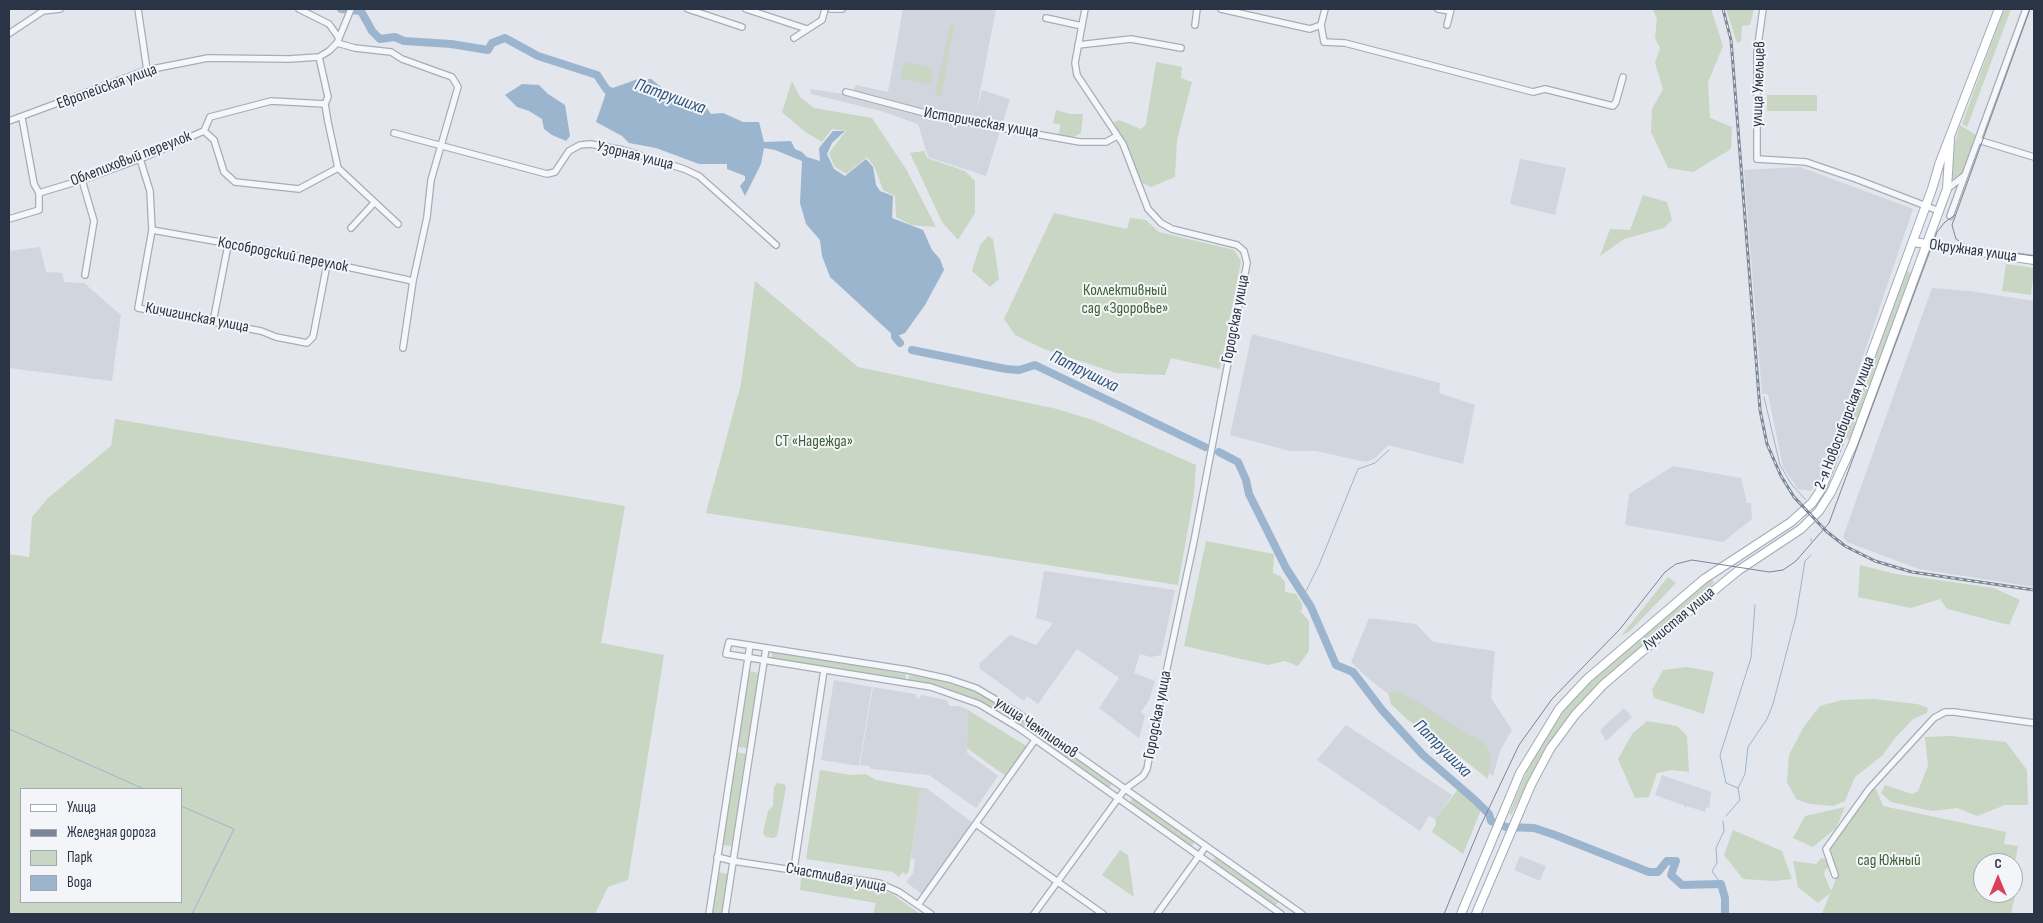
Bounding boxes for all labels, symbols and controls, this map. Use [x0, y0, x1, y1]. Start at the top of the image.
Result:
street label: улица Умельцев [1748, 41, 1770, 127]
street label: Европейская улица [54, 60, 160, 114]
water label: Патрушиха [632, 74, 708, 120]
street label: Историческая улица [922, 103, 1040, 143]
street label: Облепиховый переулок [68, 127, 194, 191]
street label: Узорная улица [595, 137, 675, 175]
street label: Кособродский переулок [216, 233, 350, 277]
street label: Окружная улица [1928, 235, 2018, 267]
street label: Городская улица [1218, 273, 1254, 365]
park label: Коллективный сад «Здоровье» [1082, 281, 1168, 319]
street label: Кичигинская улица [144, 299, 250, 337]
water label: Патрушиха [1046, 346, 1122, 398]
street label: 2-я Новосибирская улица [1811, 354, 1879, 492]
park label: СТ «Надежда» [775, 432, 853, 452]
street label: Лучистая улица [1639, 583, 1719, 655]
street label: Городская улица [1140, 669, 1176, 761]
street label: улица Чемпионов [991, 693, 1081, 763]
water label: Патрушиха [1408, 715, 1476, 783]
legend [20, 788, 182, 903]
text: Улица [67, 798, 96, 817]
text: Железная дорога [67, 823, 156, 842]
text: Парк [67, 848, 92, 867]
park label: сад Южный [1857, 851, 1921, 871]
north arrow [1973, 853, 2023, 903]
text: С [1994, 855, 2002, 872]
street label: Счастливая улица [784, 859, 888, 897]
text: Вода [67, 873, 92, 892]

